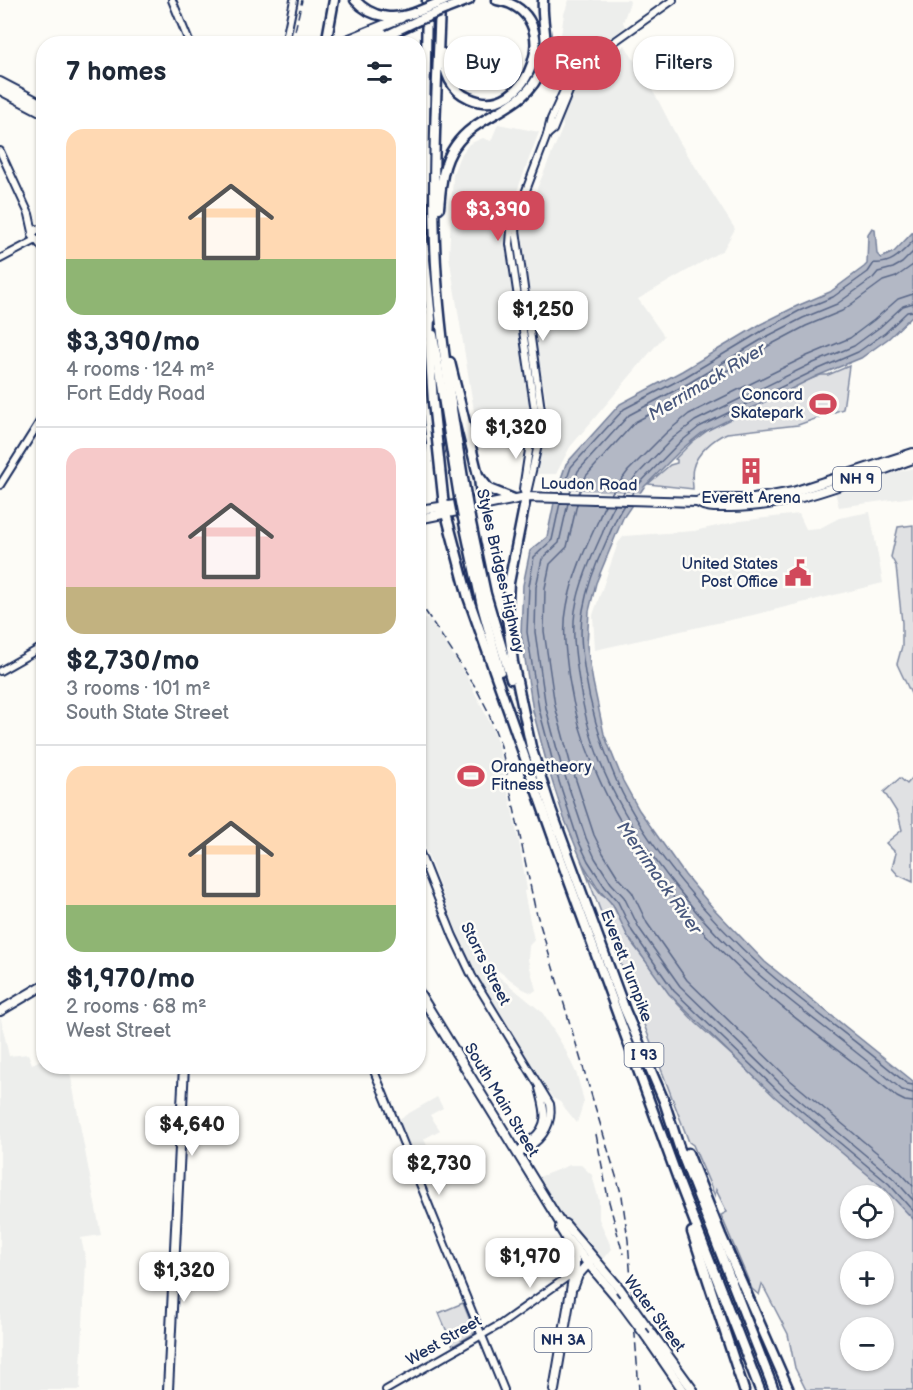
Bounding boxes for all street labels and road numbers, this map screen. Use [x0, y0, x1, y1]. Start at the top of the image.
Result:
road number: NH 9 [833, 467, 881, 491]
street label: Loudon Road [540, 475, 638, 495]
street label: Styles Bridges Highway [472, 487, 528, 656]
street label: Everett Turnpike [596, 907, 656, 1025]
street label: Storrs Street [456, 919, 514, 1009]
street label: South Main Street [460, 1040, 542, 1160]
road number: I 93 [624, 1043, 664, 1067]
street label: Water Street [619, 1272, 689, 1356]
street label: West Street [403, 1312, 485, 1370]
road number: NH 3A [534, 1328, 592, 1352]

